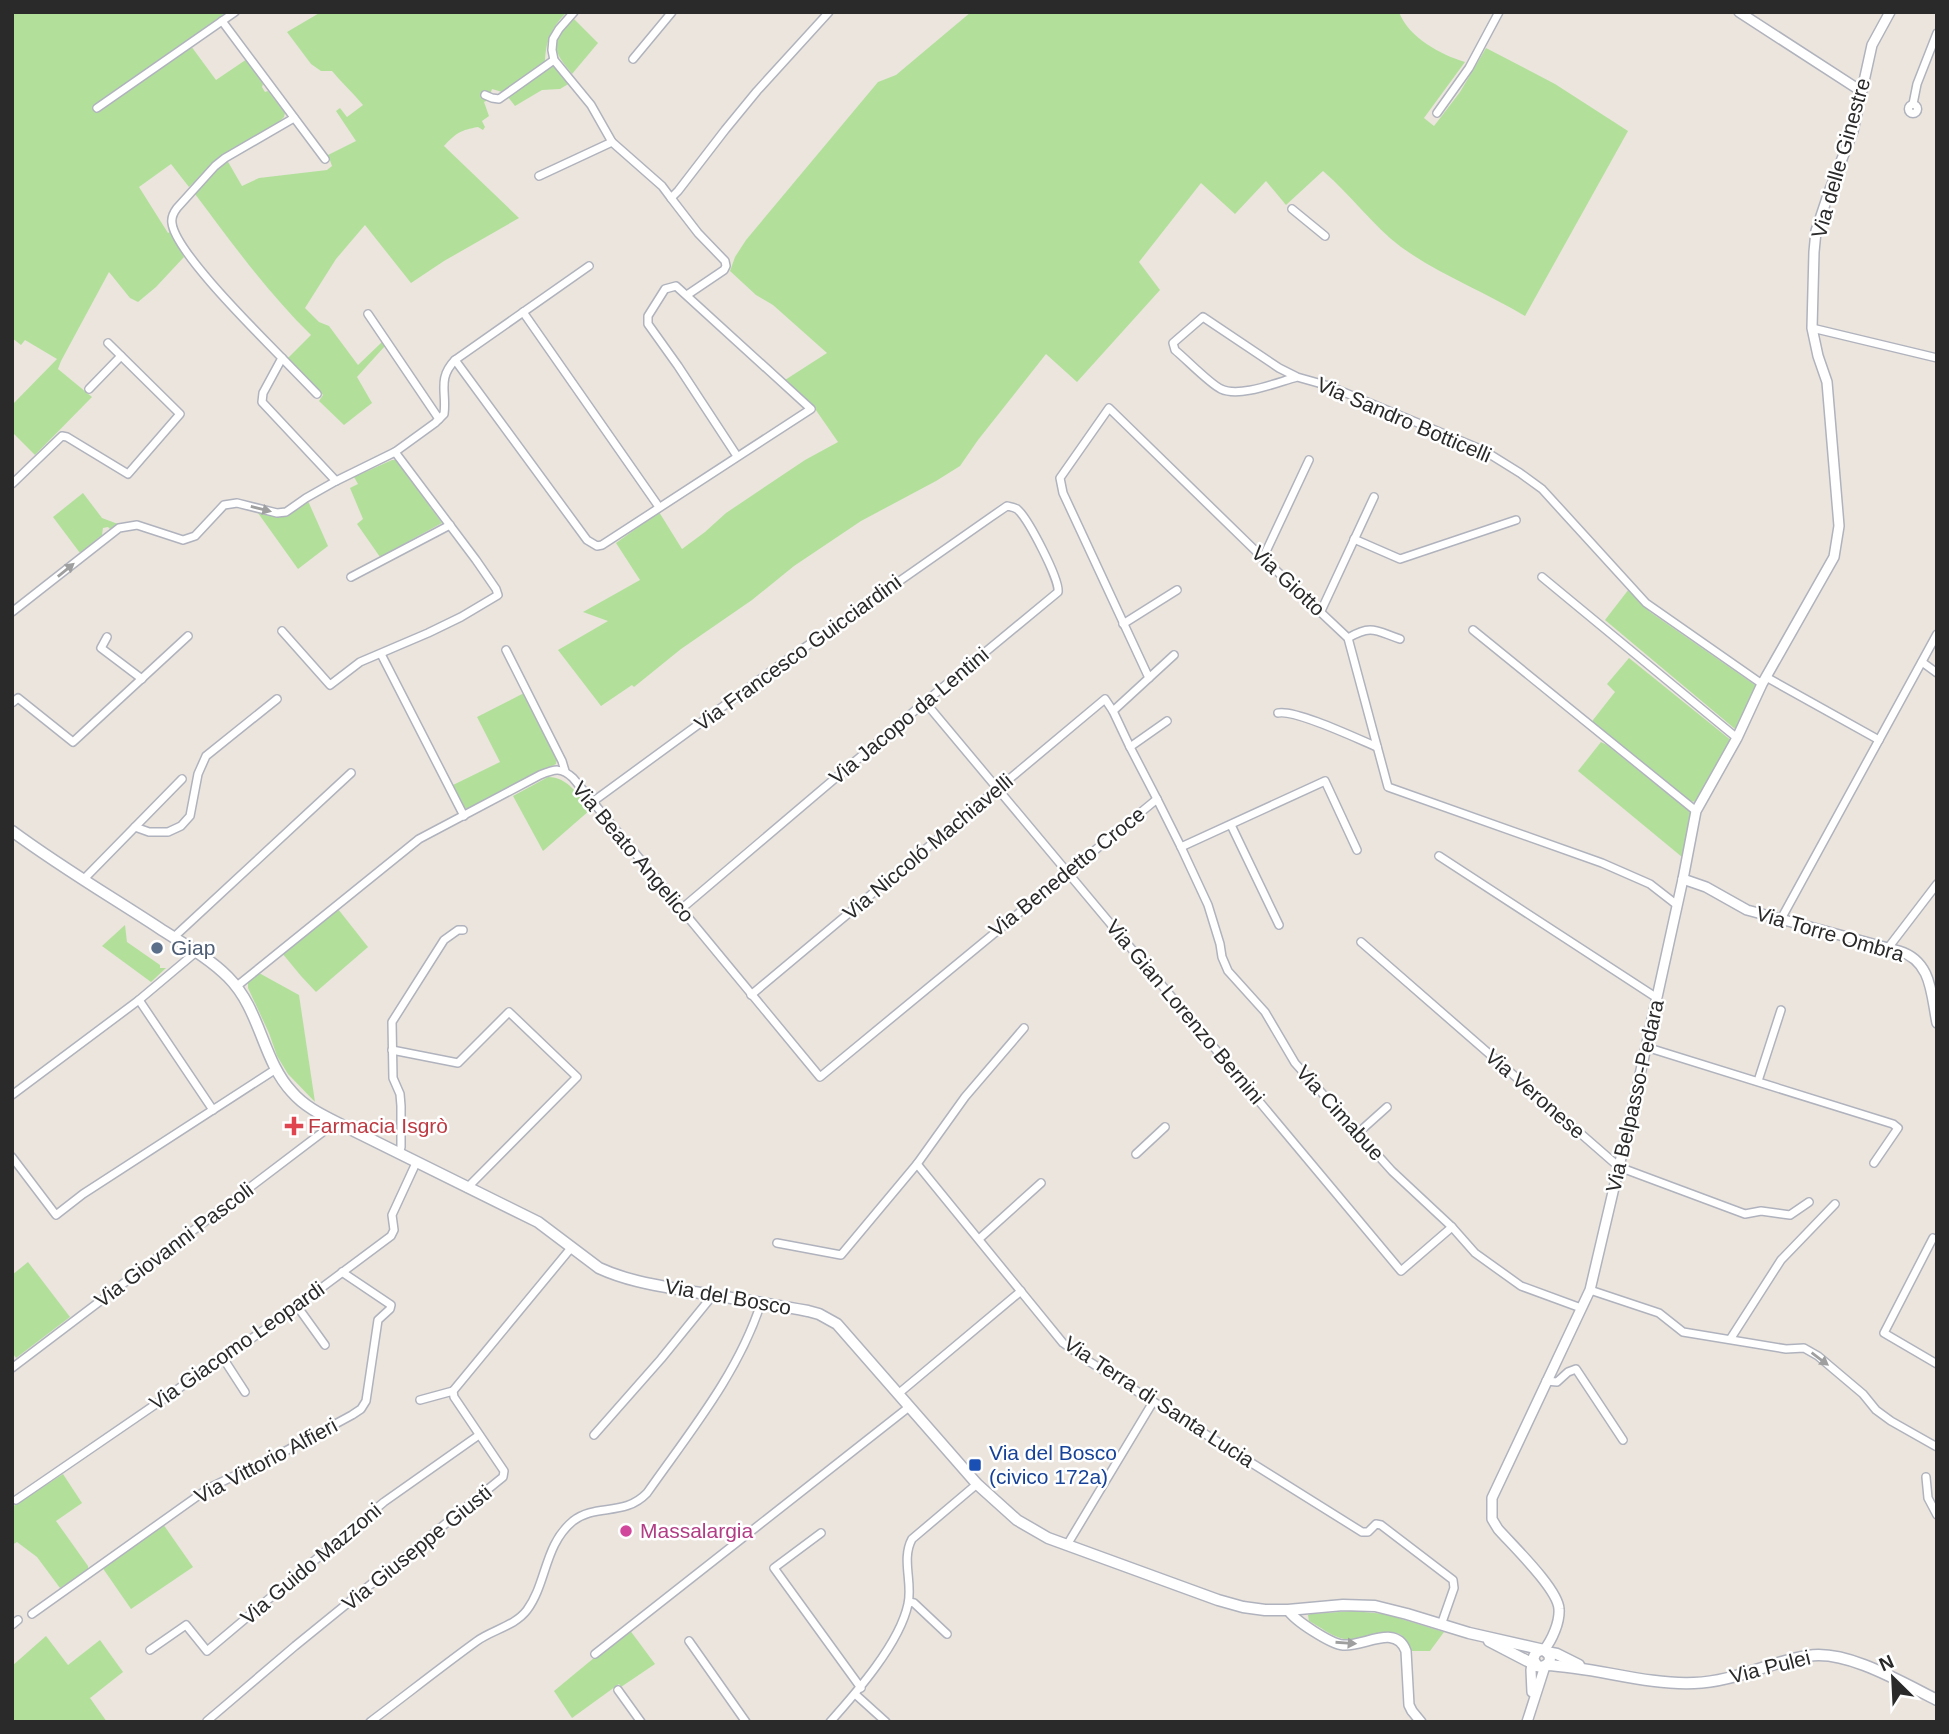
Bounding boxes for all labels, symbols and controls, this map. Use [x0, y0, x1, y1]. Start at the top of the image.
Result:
street label: Via delle Ginestre [1807, 75, 1874, 241]
street label: Via Sandro Botticelli [1313, 372, 1495, 467]
one-way arrow [250, 504, 272, 515]
street label: Via Giotto [1247, 541, 1330, 620]
one-way arrow [56, 562, 74, 577]
street label: Via Francesco Guicciardini [690, 570, 905, 735]
street label: Via Jacopo da Lentini [825, 642, 993, 789]
street label: Via Niccoló Machiavelli [838, 769, 1017, 924]
street label: Via Beato Angelico [568, 777, 699, 926]
street label: Via Benedetto Croce [984, 802, 1149, 941]
street label: Via Torre Ombra [1753, 901, 1907, 966]
street label: Via Gian Lorenzo Bernini [1102, 915, 1269, 1108]
place label: Giap [171, 936, 215, 959]
marker: Giap [149, 940, 165, 956]
street label: Via Belpasso-Pedara [1601, 997, 1668, 1194]
street label: Via Veronese [1481, 1044, 1590, 1143]
street label: Via Cimabue [1292, 1060, 1389, 1165]
place label: Farmacia Isgrò [308, 1114, 448, 1137]
marker: Farmacia Isgrò [286, 1118, 302, 1134]
street label: Via Giovanni Pascoli [90, 1178, 257, 1312]
street label: Via del Bosco [663, 1274, 793, 1319]
street label: Via Giacomo Leopardi [145, 1277, 328, 1414]
street label: Via Terra di Santa Lucia [1060, 1331, 1259, 1472]
one-way arrow [1810, 1351, 1828, 1366]
street label: Via Vittorio Alfieri [191, 1413, 341, 1508]
place label: Via del Bosco (civico 172a) [989, 1441, 1117, 1488]
marker: Via del Bosco (civico 172a) [967, 1457, 983, 1473]
street label: Via Giuseppe Giusti [337, 1480, 496, 1615]
street label: Via Guido Mazzoni [236, 1498, 385, 1629]
place label: Massalargia [640, 1519, 754, 1542]
marker: Massalargia [618, 1523, 634, 1539]
one-way arrow [1335, 1637, 1357, 1648]
north arrow [1858, 1643, 1928, 1713]
street label: Via Pulei [1727, 1645, 1813, 1688]
text: N [1876, 1651, 1897, 1675]

